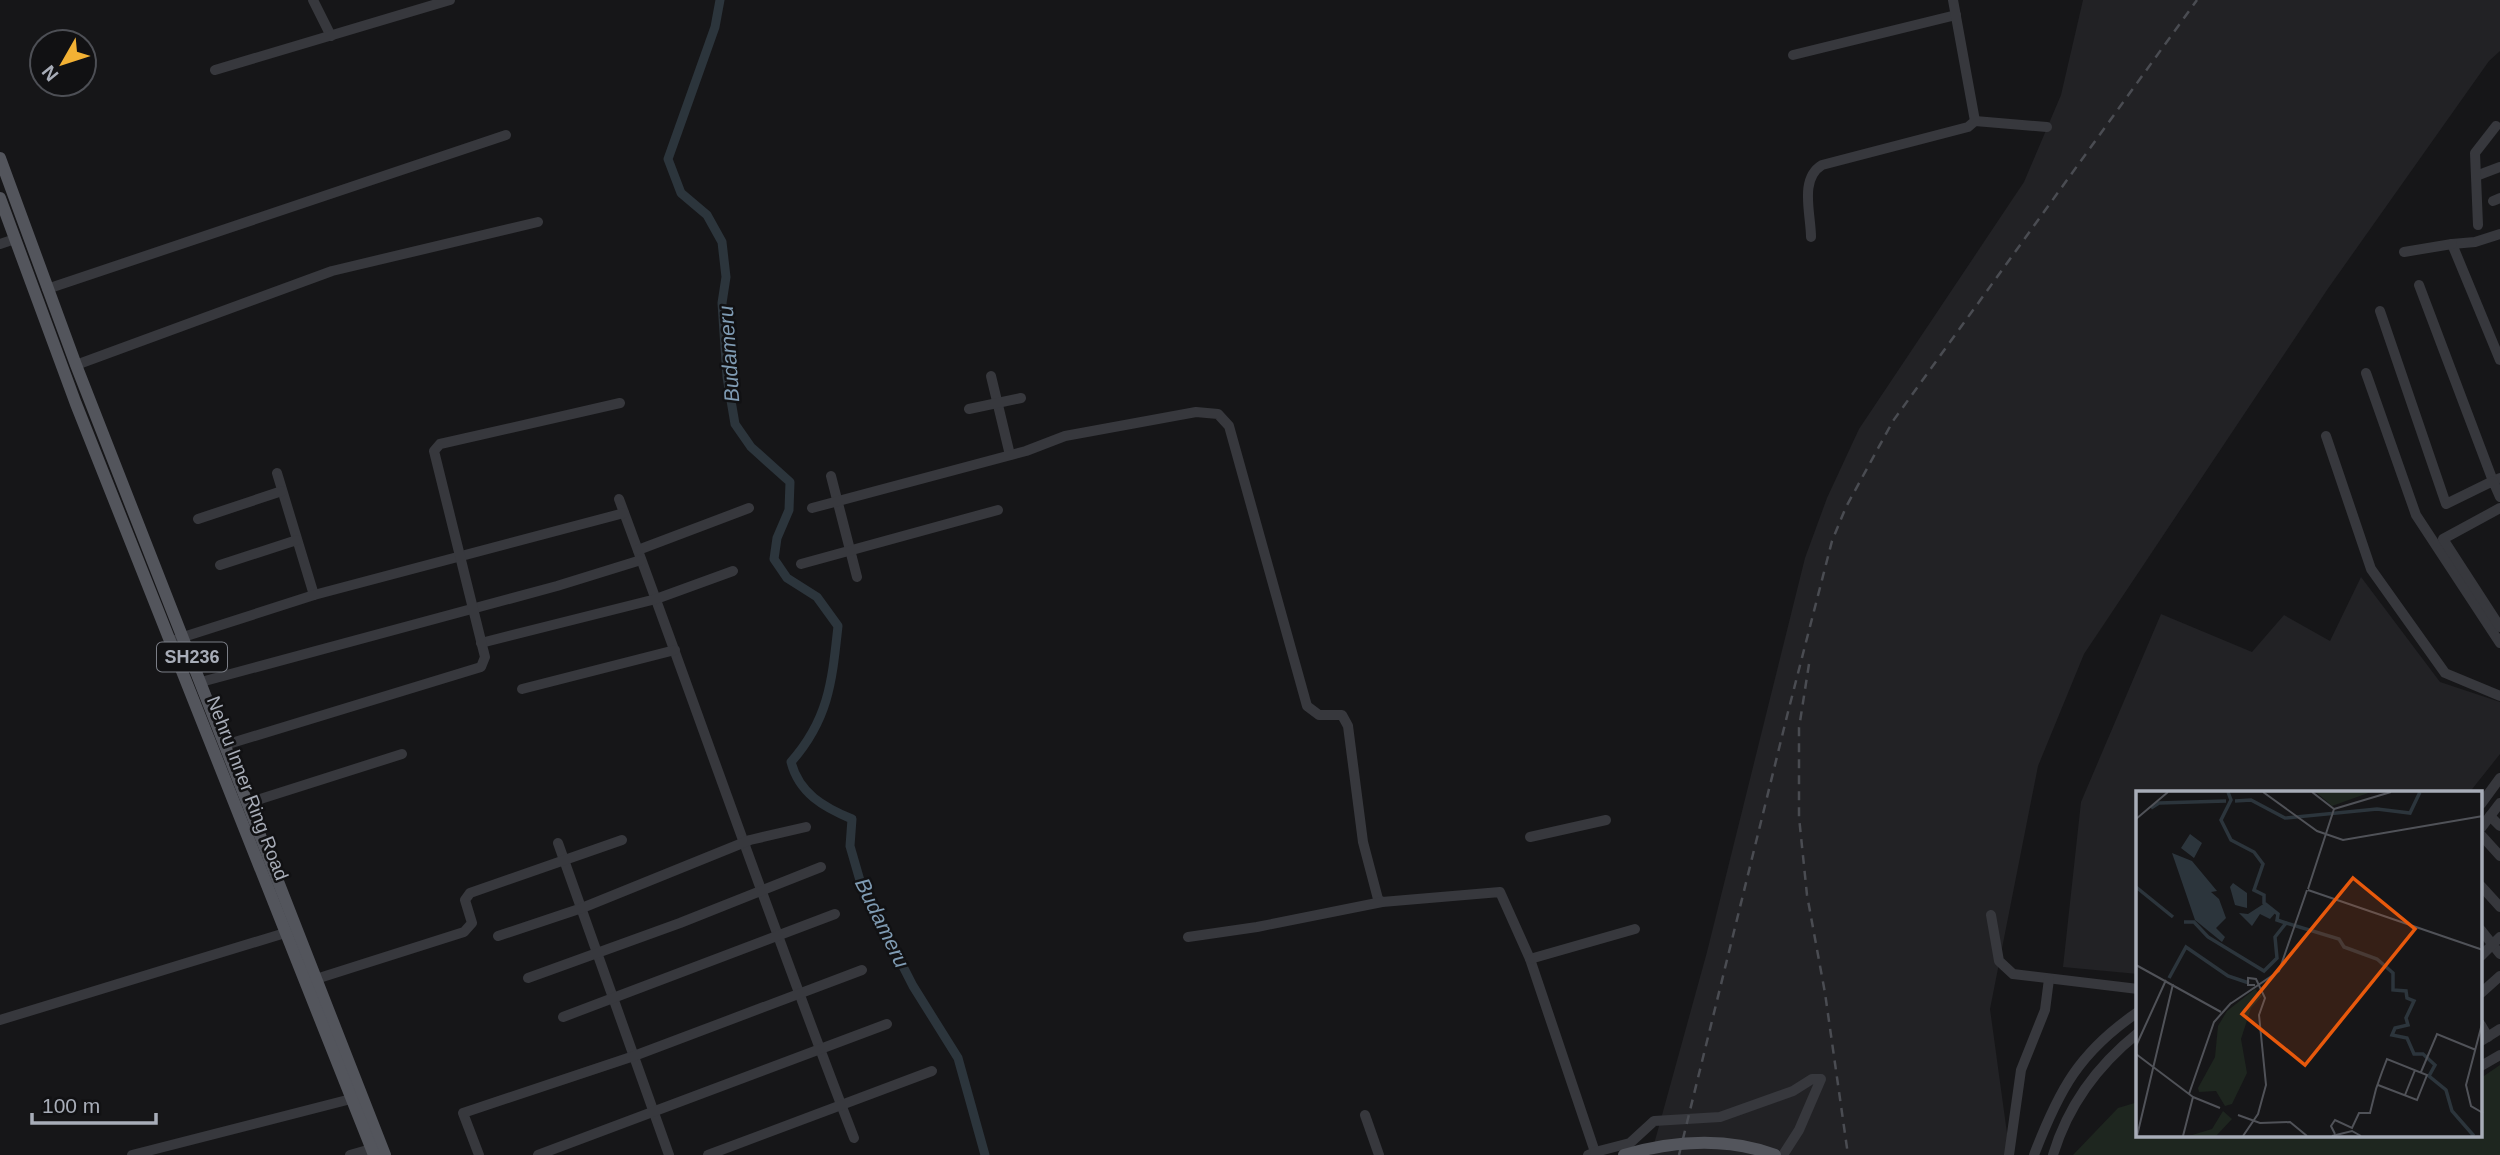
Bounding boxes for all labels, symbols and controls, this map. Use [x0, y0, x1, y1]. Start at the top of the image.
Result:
north arrow [28, 28, 98, 98]
text: N [38, 61, 63, 85]
water label: Budameru [714, 305, 743, 403]
road number: SH236 [157, 642, 227, 672]
street label: Nehru Inner Ring Road [203, 693, 292, 883]
inset map [2136, 791, 2482, 1138]
water label: Budameru [851, 874, 914, 972]
scale bar [32, 1082, 156, 1126]
text: 100 m [42, 1094, 100, 1117]

